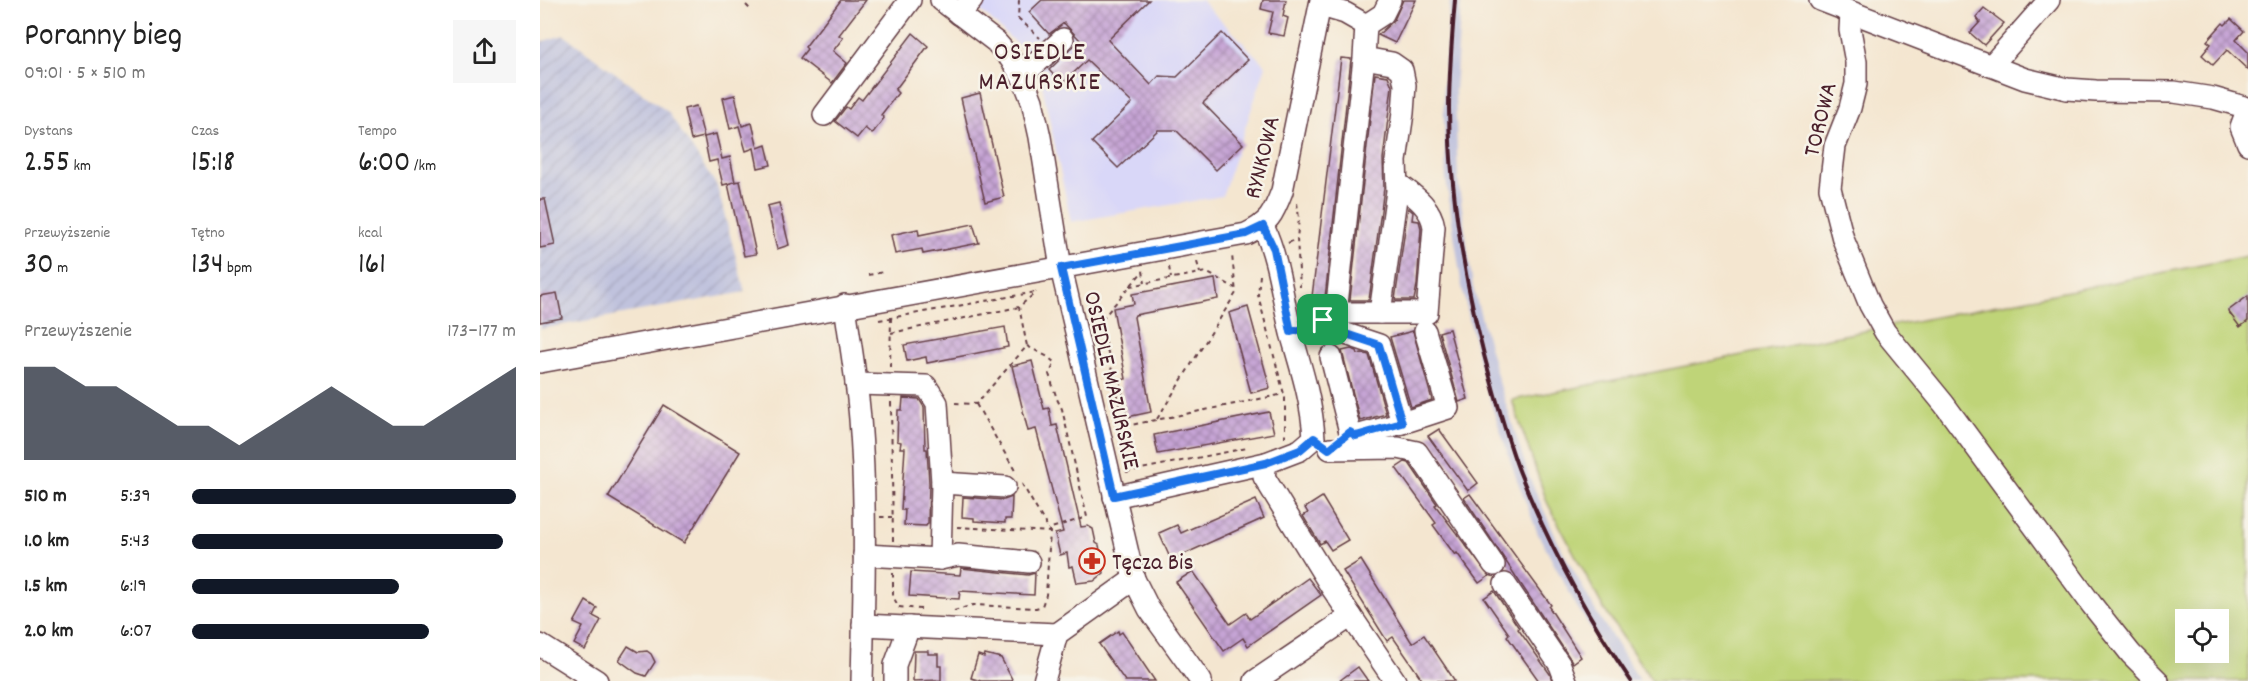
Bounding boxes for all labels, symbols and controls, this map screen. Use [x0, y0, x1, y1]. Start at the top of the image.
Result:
text: Poranny bieg [24, 14, 182, 61]
button: share [453, 20, 516, 83]
district label: OSIEDLE MAZURSKIE [979, 35, 1101, 102]
text: 09:01 · 5 × 510 m [24, 60, 145, 88]
street label: TOROWA [1796, 79, 1848, 161]
street label: RYNKOWA [1237, 113, 1291, 203]
text: Dystans [24, 120, 73, 143]
text: Czas [191, 120, 219, 143]
text: Tempo [358, 120, 397, 143]
text: 2.55 [24, 143, 70, 186]
text: 15:18 [191, 143, 235, 186]
text: 6:00 [358, 143, 410, 186]
text: km [70, 155, 91, 178]
text: /km [410, 155, 436, 178]
text: Przewyższenie [24, 222, 110, 245]
text: Tętno [191, 222, 225, 245]
text: kcal [358, 222, 382, 245]
text: 30 [24, 245, 54, 288]
text: 134 [191, 245, 223, 288]
text: 161 [358, 245, 386, 288]
text: m [54, 257, 68, 280]
text: bpm [223, 257, 252, 280]
street label: OSIEDLE MAZURSKIE [1073, 288, 1147, 473]
pin [1297, 294, 1348, 345]
icon: arrive [1306, 303, 1339, 336]
text: Przewyższenie [24, 318, 132, 346]
text: 173–177 m [447, 318, 516, 346]
text: 510 m [24, 483, 67, 511]
text: 5:39 [120, 483, 151, 511]
text: 1.0 km [24, 528, 69, 556]
text: 5:43 [120, 528, 150, 556]
pharmacy icon: Tęcza Bis [1077, 546, 1107, 576]
place label: Tęcza Bis [1112, 547, 1194, 581]
text: 1.5 km [24, 573, 67, 601]
text: 6:19 [120, 573, 147, 601]
map controls [2175, 609, 2229, 663]
button: locate [2175, 609, 2229, 663]
text: 2.0 km [24, 618, 73, 646]
text: 6:07 [120, 618, 152, 646]

